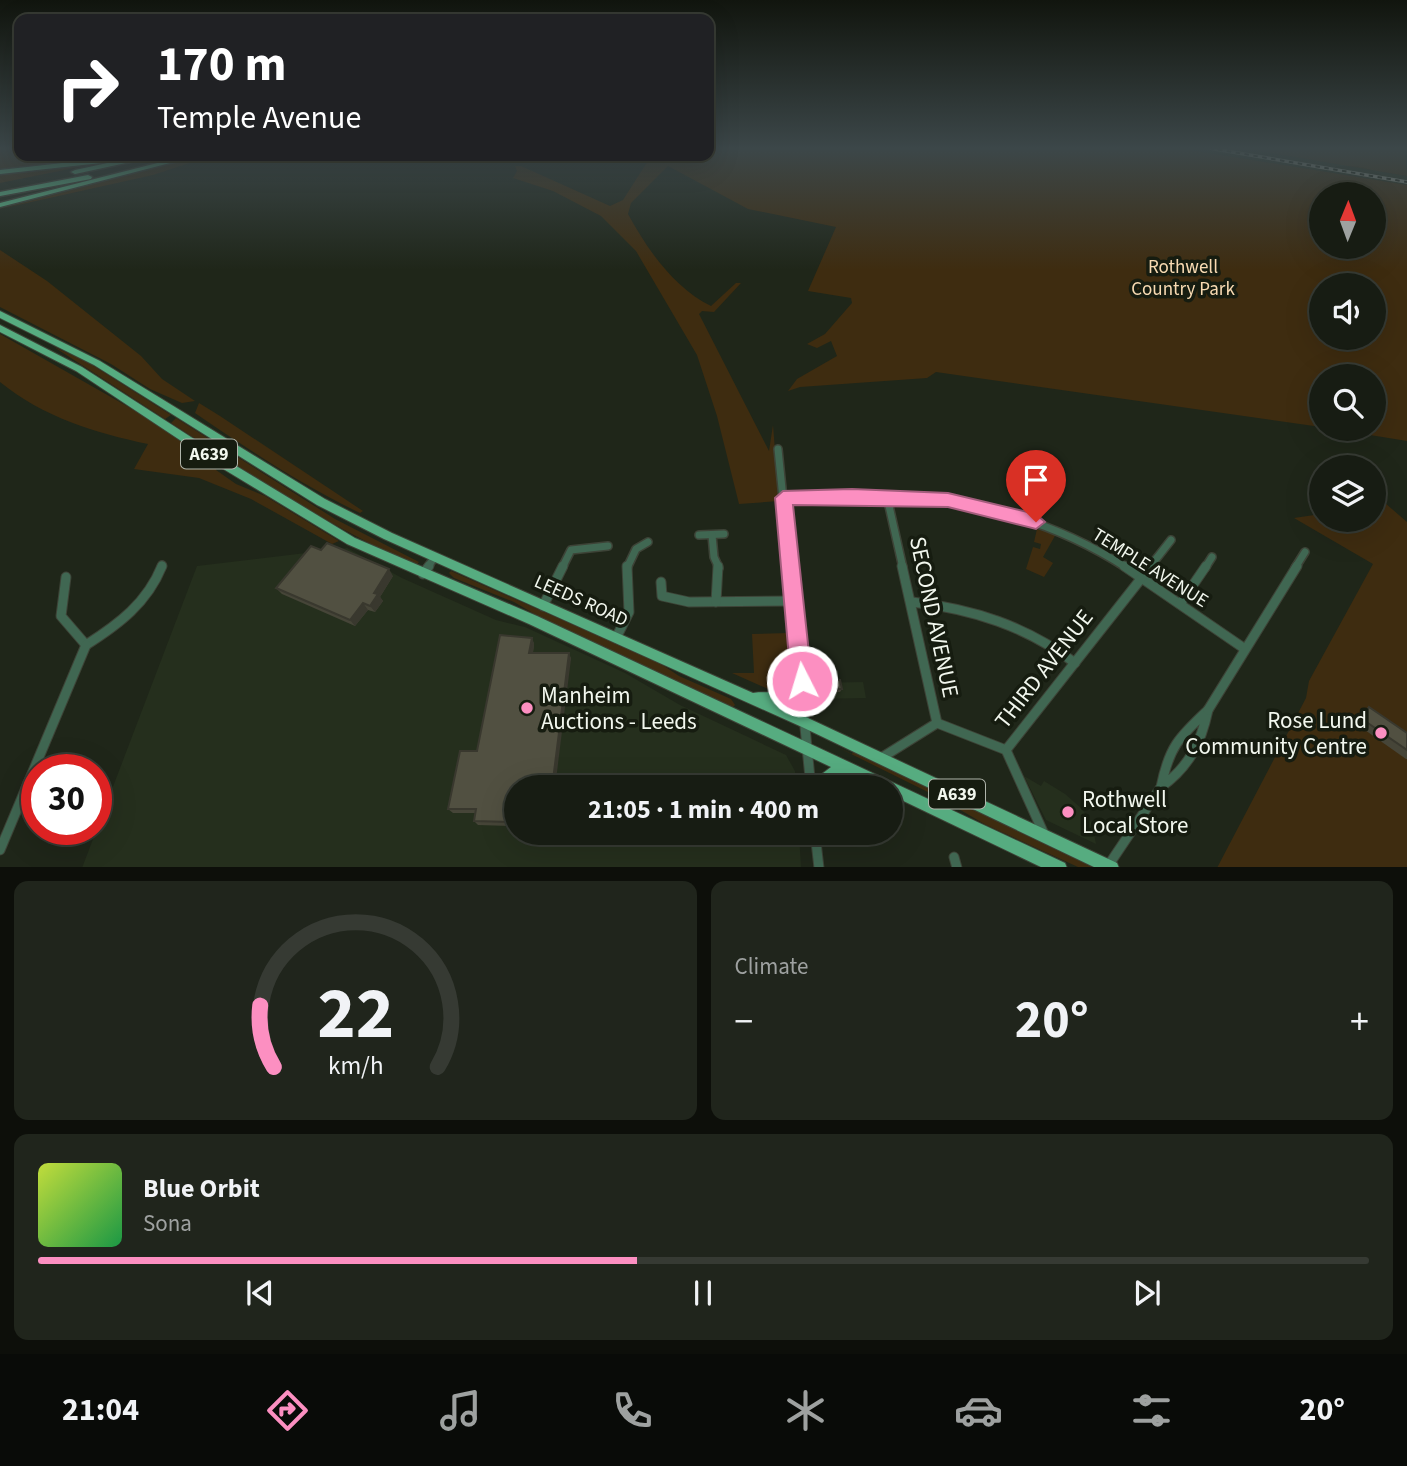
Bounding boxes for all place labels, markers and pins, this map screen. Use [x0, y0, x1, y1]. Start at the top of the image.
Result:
pin [1006, 450, 1066, 522]
place label: Manheim Auctions - Leeds [541, 679, 697, 738]
marker: Manheim Auctions - Leeds [519, 700, 535, 716]
place label: Rose Lund Community Centre [1185, 704, 1367, 763]
marker: Rose Lund Community Centre [1373, 725, 1389, 741]
place label: Rothwell Local Store [1082, 783, 1189, 842]
marker: Rothwell Local Store [1060, 804, 1076, 820]

